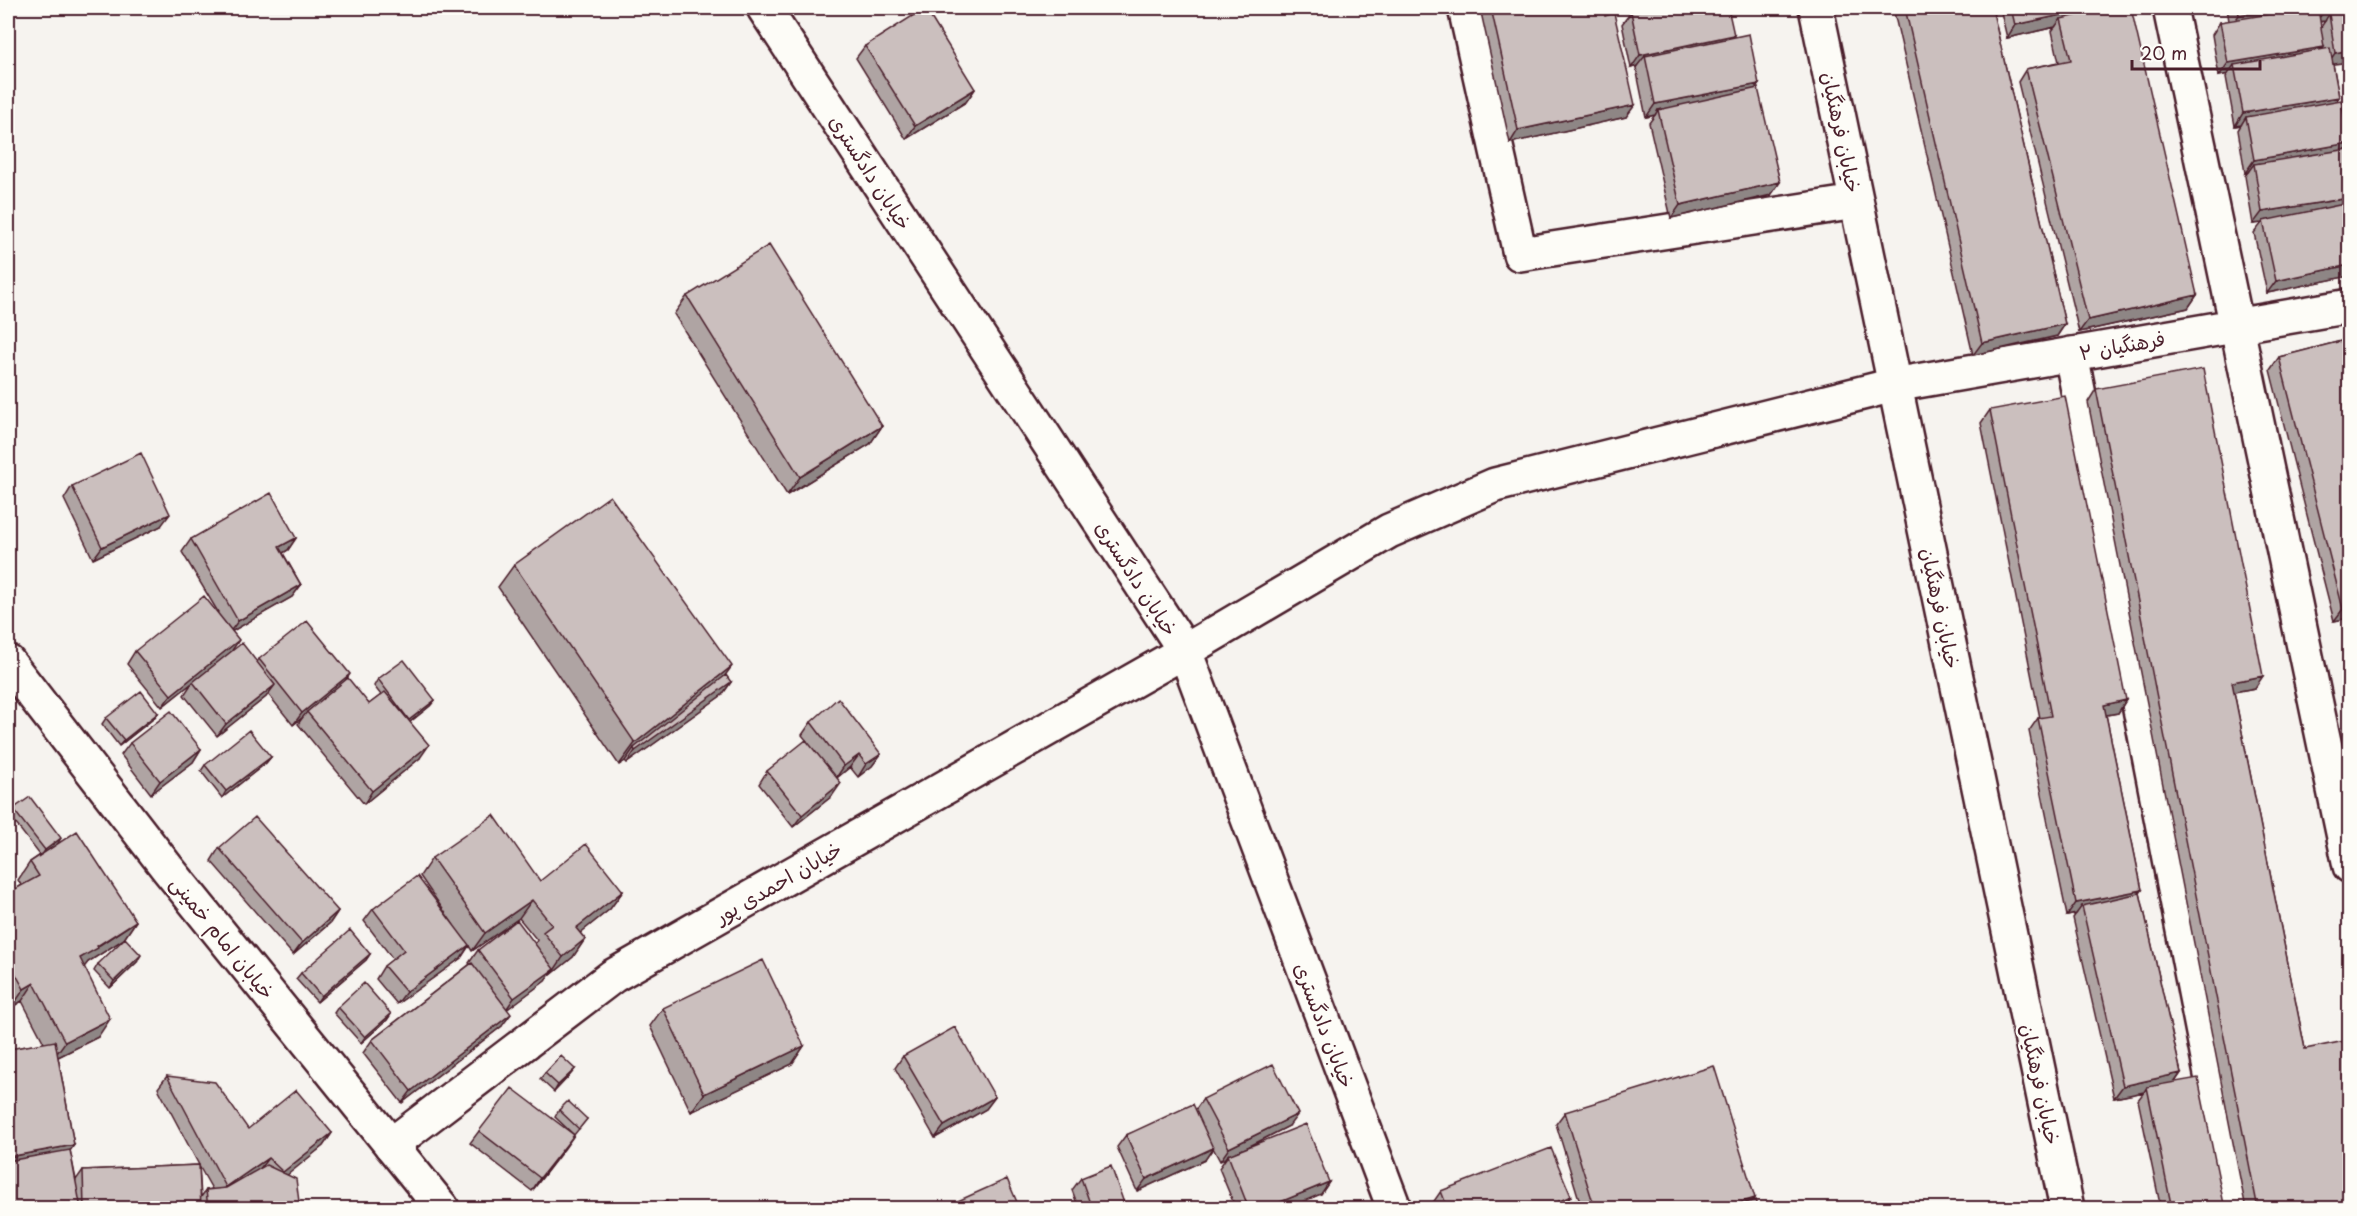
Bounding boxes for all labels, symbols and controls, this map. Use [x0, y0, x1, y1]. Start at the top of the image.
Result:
scale bar [2132, 33, 2260, 71]
text: 20 m [2141, 39, 2187, 66]
street label: خیابان فرهنگیان [1815, 69, 1869, 195]
street label: خیابان دادگستری [822, 108, 920, 236]
street label: فرهنگیان ۲ [2077, 323, 2167, 367]
street label: خیابان دادگستری [1088, 514, 1186, 642]
street label: خیابان فرهنگیان [1914, 545, 1968, 671]
street label: خیابان احمدی پور [707, 833, 847, 932]
street label: خیابان امام خمینی [163, 869, 282, 1006]
street label: خیابان دادگستری [1287, 958, 1363, 1092]
street label: خیابان فرهنگیان [2014, 1021, 2068, 1147]

